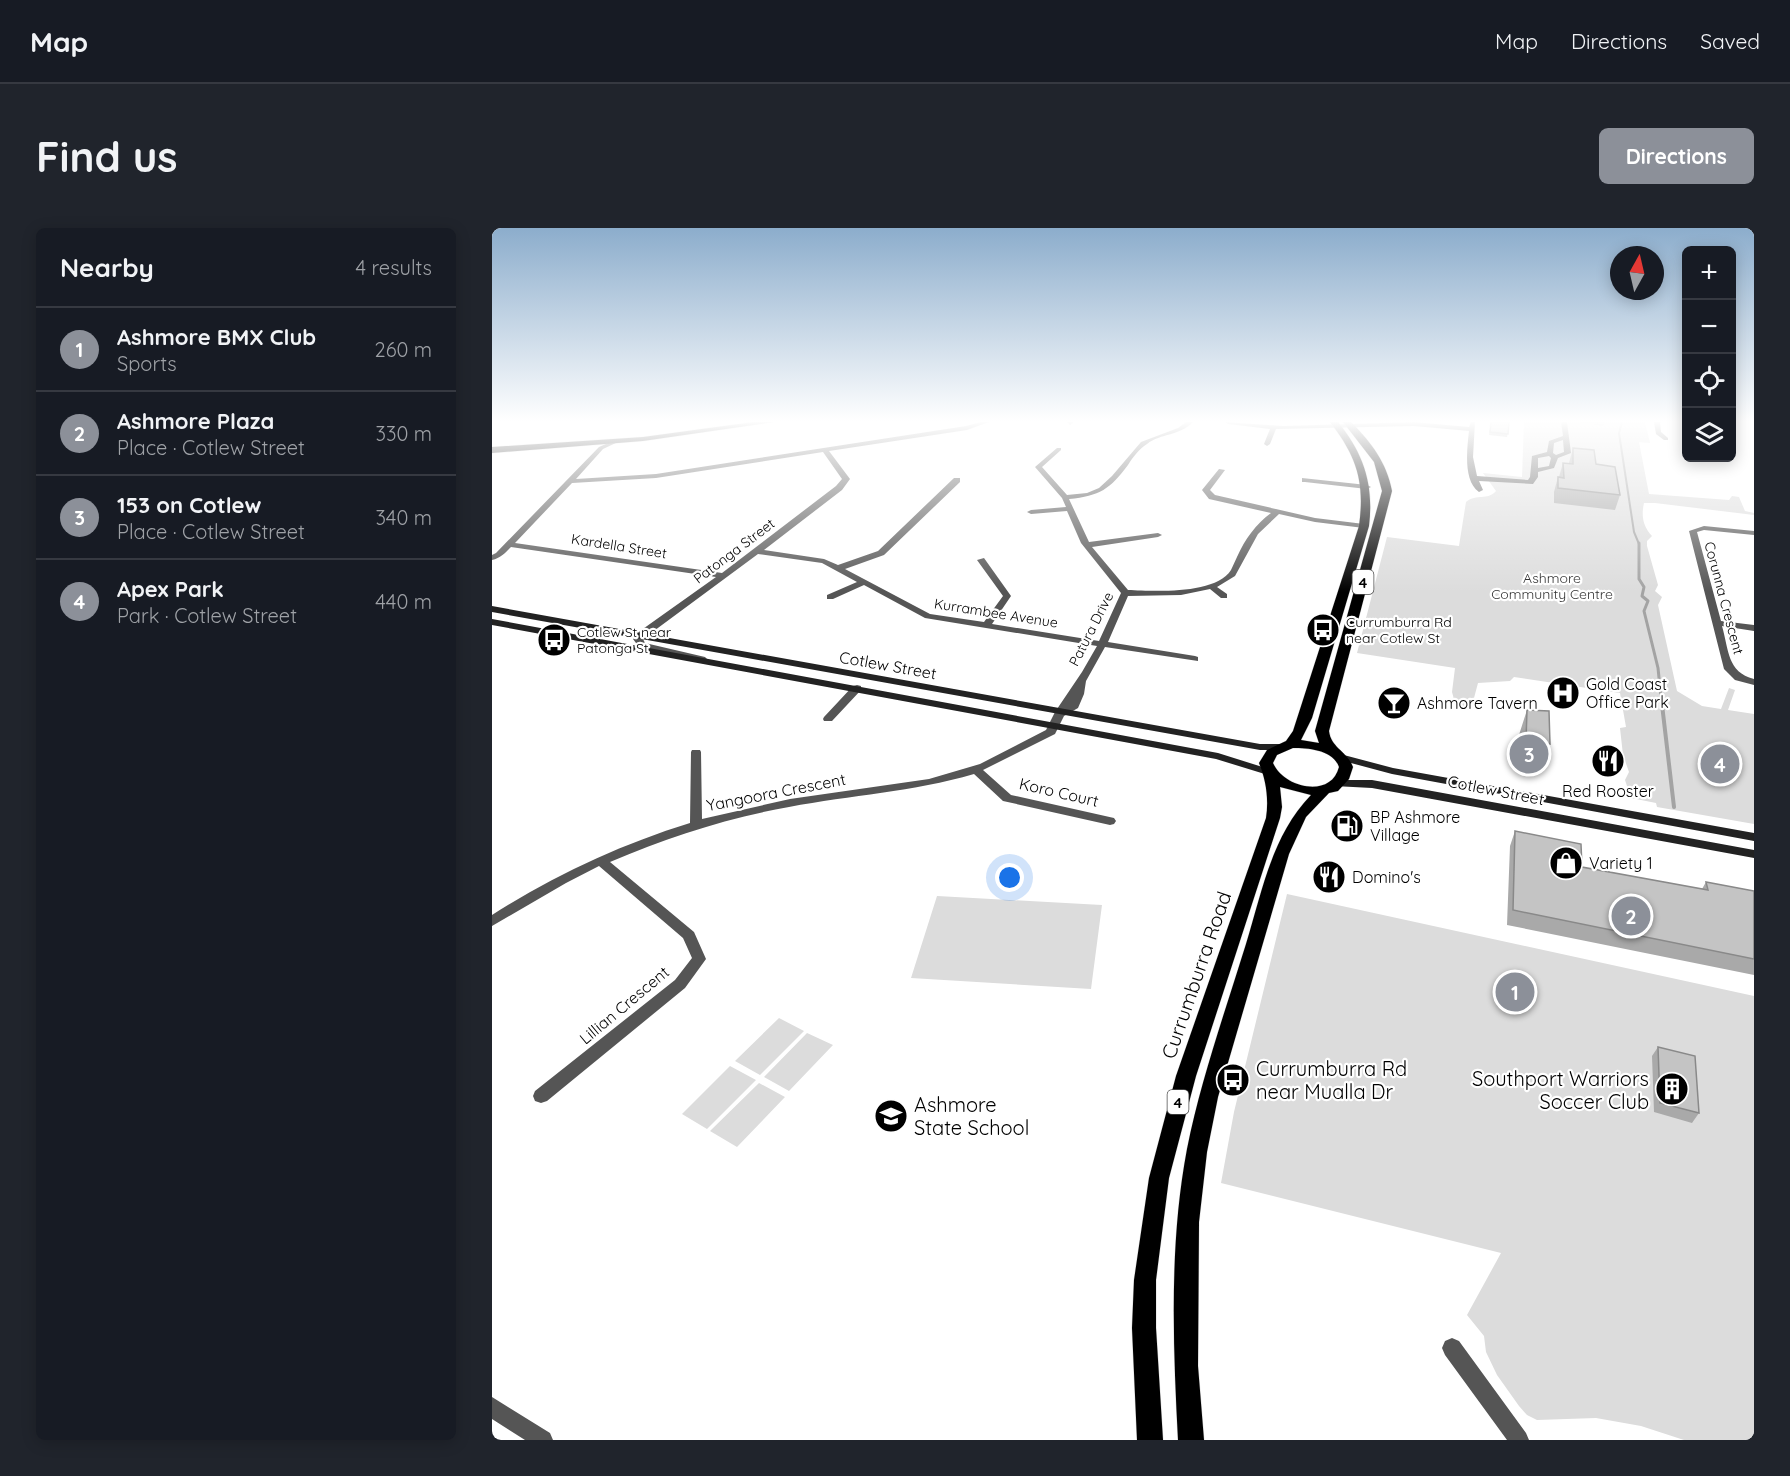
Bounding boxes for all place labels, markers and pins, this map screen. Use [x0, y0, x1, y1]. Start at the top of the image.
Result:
bus stop icon: Currumburra Rd near Cotlew St [1305, 612, 1341, 648]
place label: Currumburra Rd near Cotlew St [1346, 613, 1452, 647]
bus stop icon: Cotlew St near Patonga St [536, 622, 572, 658]
place label: Cotlew St near Patonga St [577, 623, 672, 657]
place label: Gold Coast Office Park [1586, 674, 1669, 712]
hospital icon: Gold Coast Office Park [1545, 675, 1581, 711]
bar icon: Ashmore Tavern [1376, 685, 1412, 721]
place label: Ashmore Tavern [1417, 693, 1538, 713]
pin: 3 [1510, 732, 1548, 776]
pin: 4 [1700, 742, 1740, 786]
restaurant icon: Red Rooster [1590, 743, 1626, 779]
place label: Red Rooster [1562, 781, 1654, 801]
place label: BP Ashmore Village [1370, 807, 1460, 845]
fuel station icon: BP Ashmore Village [1329, 808, 1365, 844]
shop icon: Variety 1 [1548, 845, 1584, 881]
place label: Variety 1 [1589, 853, 1653, 873]
restaurant icon: Domino's [1311, 859, 1347, 895]
place label: Domino's [1352, 867, 1421, 887]
pin: 2 [1612, 894, 1650, 938]
pin: 1 [1496, 970, 1534, 1014]
place label: Currumburra Rd near Mualla Dr [1256, 1056, 1407, 1104]
bus stop icon: Currumburra Rd near Mualla Dr [1215, 1062, 1251, 1098]
place label: Southport Warriors Soccer Club [1472, 1066, 1649, 1114]
building icon: Southport Warriors Soccer Club [1654, 1071, 1690, 1107]
place label: Ashmore State School [914, 1092, 1029, 1140]
school or university icon: Ashmore State School [873, 1098, 909, 1134]

